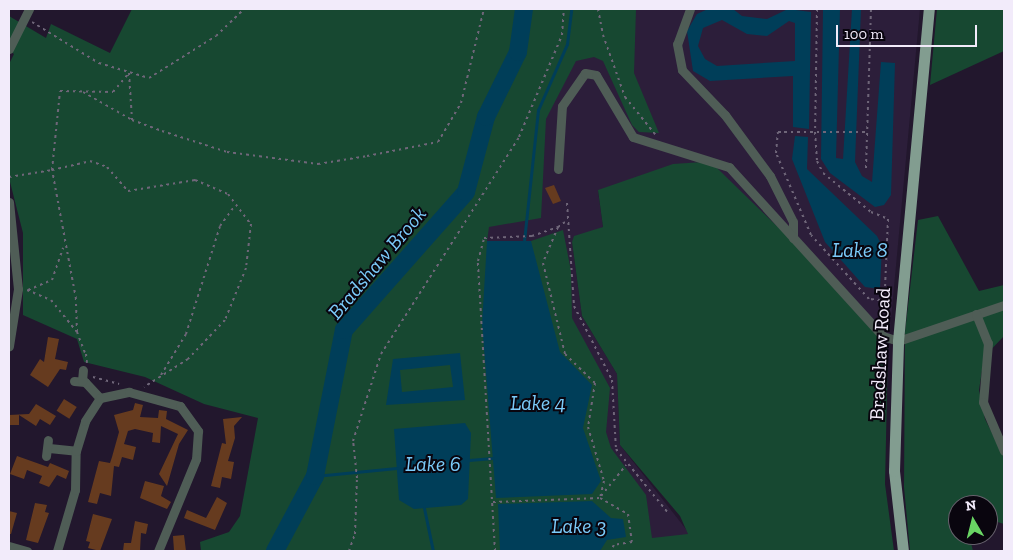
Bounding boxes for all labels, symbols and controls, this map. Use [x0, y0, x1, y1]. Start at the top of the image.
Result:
scale bar [838, 15, 979, 47]
text: 100 m [844, 25, 883, 43]
water label: Bradshaw Brook [323, 202, 431, 324]
water label: Lake 8 [832, 237, 888, 263]
street label: Bradshaw Road [865, 287, 895, 421]
water label: Lake 4 [510, 390, 566, 416]
water label: Lake 6 [405, 451, 461, 477]
north arrow [948, 495, 998, 545]
text: N [965, 496, 977, 515]
water label: Lake 3 [551, 513, 607, 539]

